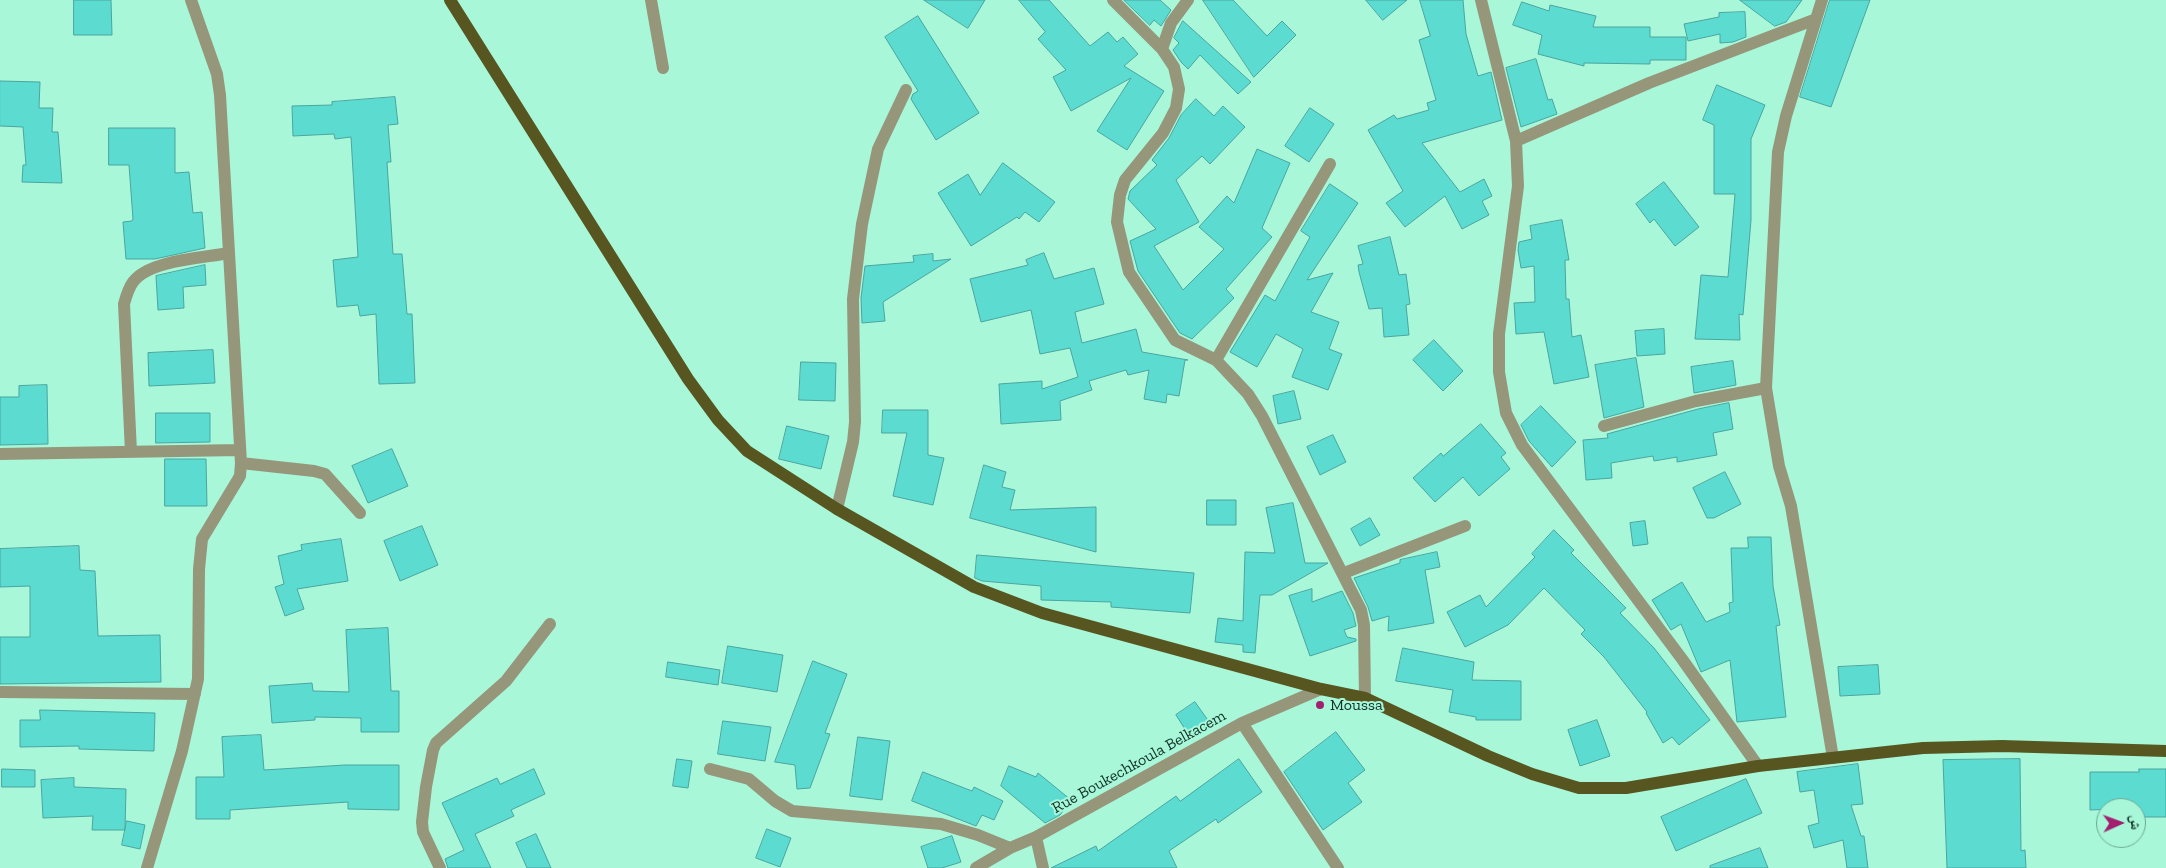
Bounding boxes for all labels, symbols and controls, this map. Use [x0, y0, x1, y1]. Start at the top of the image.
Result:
place label: Moussa [1330, 695, 1383, 715]
marker: Moussa [1314, 699, 1326, 711]
street label: Rue Boukechkoula Belkacem [1049, 706, 1229, 818]
north arrow [2096, 798, 2146, 848]
text: ش [2127, 815, 2144, 830]

